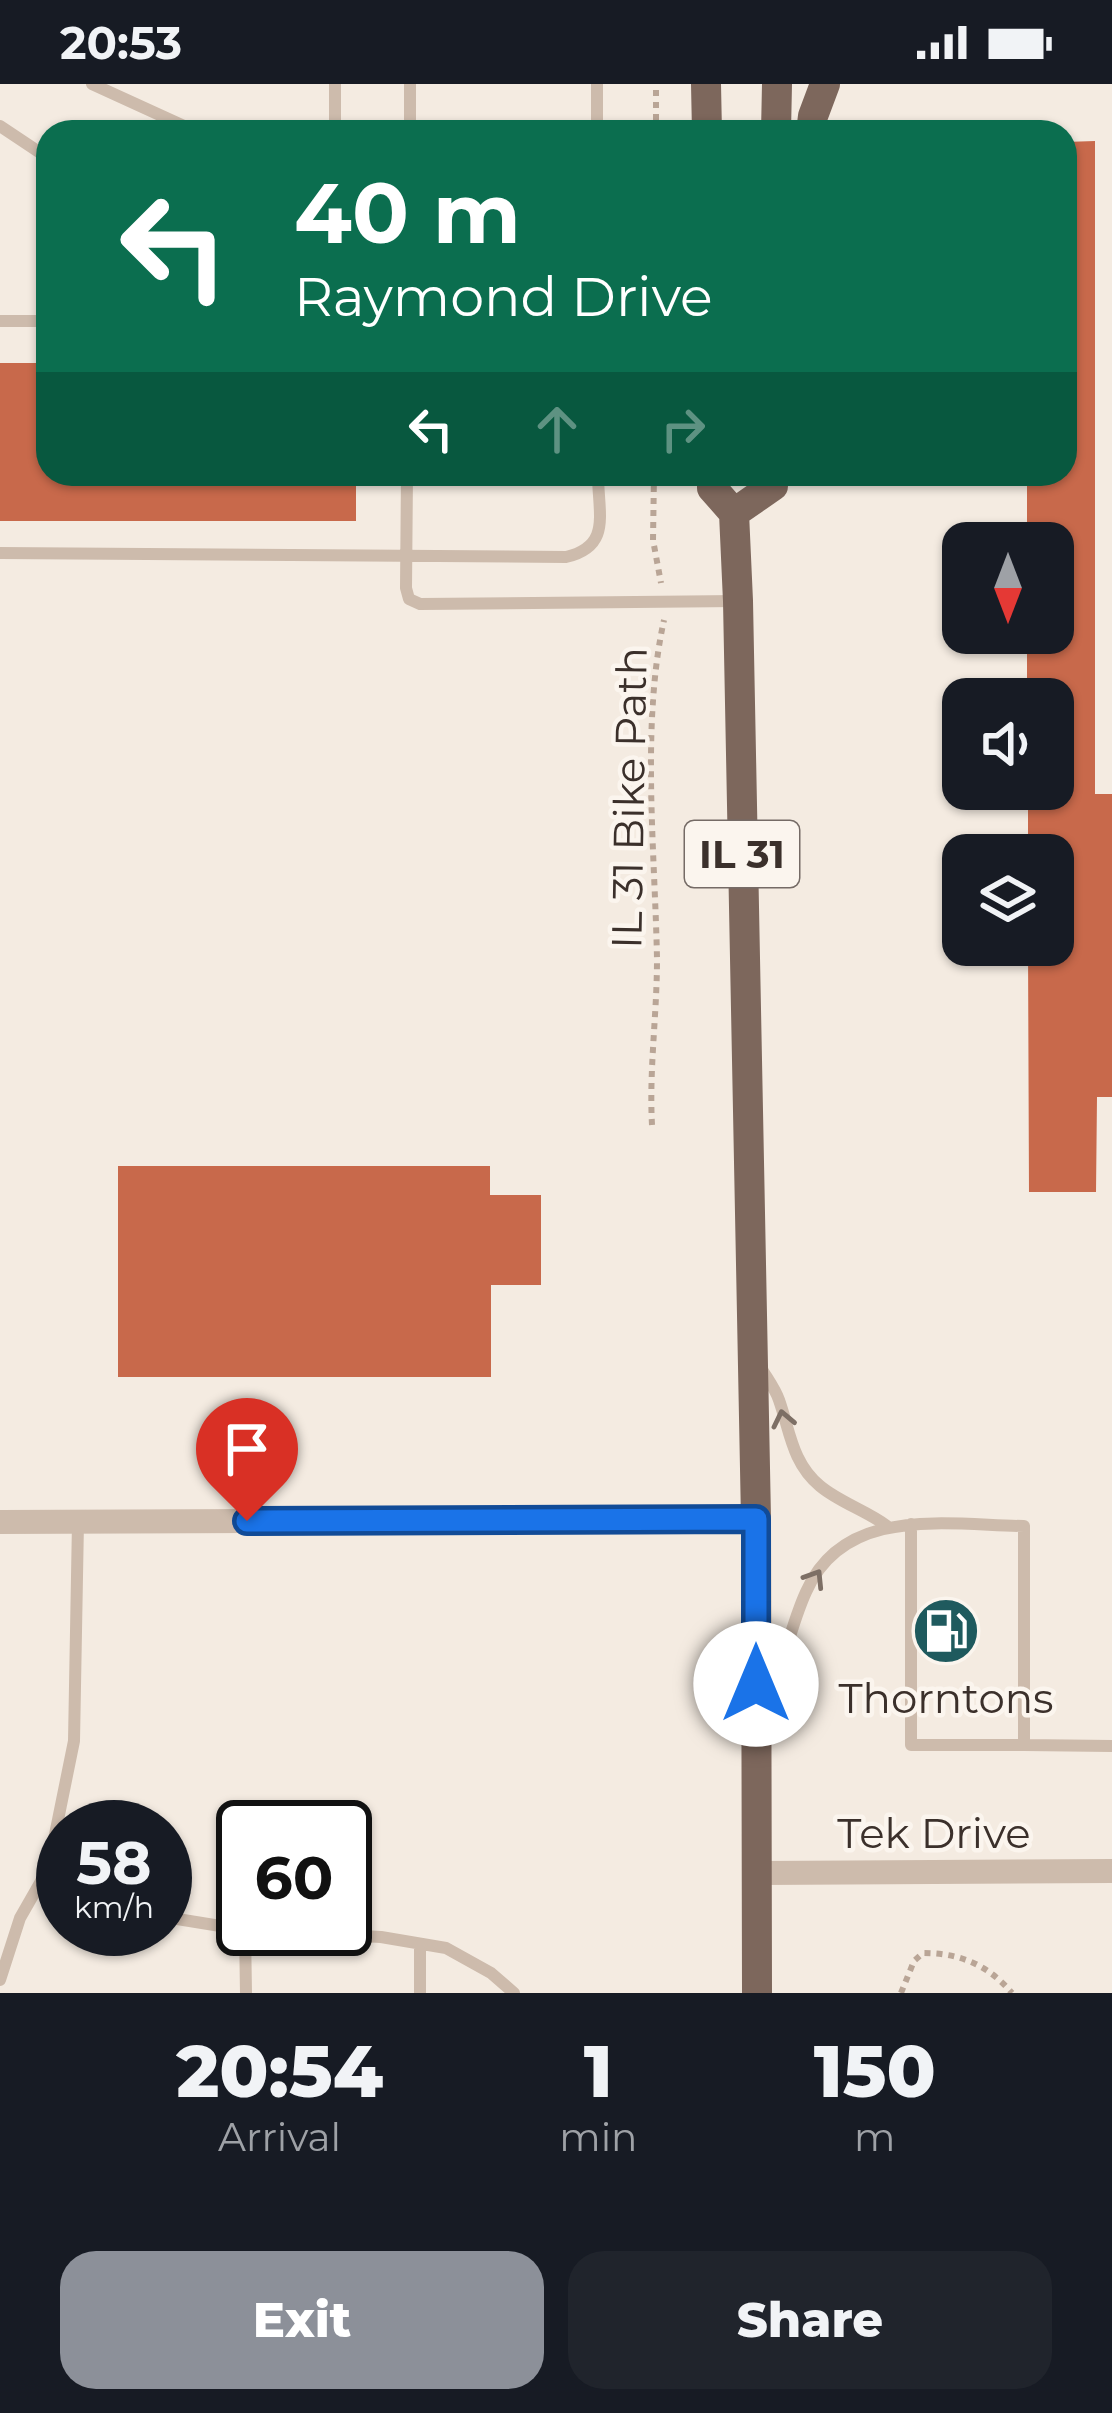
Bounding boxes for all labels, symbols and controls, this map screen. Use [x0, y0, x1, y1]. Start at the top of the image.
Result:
text: 20:53 [60, 15, 182, 70]
text: 40 m [294, 162, 521, 264]
icon: left [96, 168, 252, 324]
text: Raymond Drive [294, 264, 713, 330]
icon: left [398, 396, 464, 462]
icon: ahead [524, 396, 590, 462]
icon: right [650, 396, 716, 462]
north arrow [942, 522, 1074, 654]
map controls [942, 522, 1074, 966]
street label: IL 31 Bike Path [600, 647, 658, 949]
button: sound [942, 678, 1074, 810]
road number: IL 31 [685, 821, 799, 887]
button: layers [942, 834, 1074, 966]
pin [196, 1398, 298, 1521]
one-way arrow [772, 1409, 797, 1429]
icon: arrive [214, 1416, 280, 1482]
one-way arrow [801, 1569, 823, 1591]
fuel station icon: Thorntons [911, 1596, 981, 1666]
position arrow [693, 1621, 819, 1747]
place label: Thorntons [838, 1672, 1054, 1724]
speed limit sign: 60 [216, 1800, 372, 1956]
street label: Tek Drive [837, 1807, 1031, 1859]
text: 58 [76, 1826, 152, 1899]
text: km/h [74, 1889, 154, 1926]
text: 20:54 [176, 2027, 383, 2115]
text: 1 [584, 2027, 613, 2115]
text: 150 [814, 2027, 936, 2115]
text: Arrival [218, 2113, 341, 2161]
text: min [559, 2113, 637, 2161]
text: m [854, 2113, 895, 2161]
button: Exit [60, 2251, 544, 2389]
button: Share [568, 2251, 1052, 2389]

